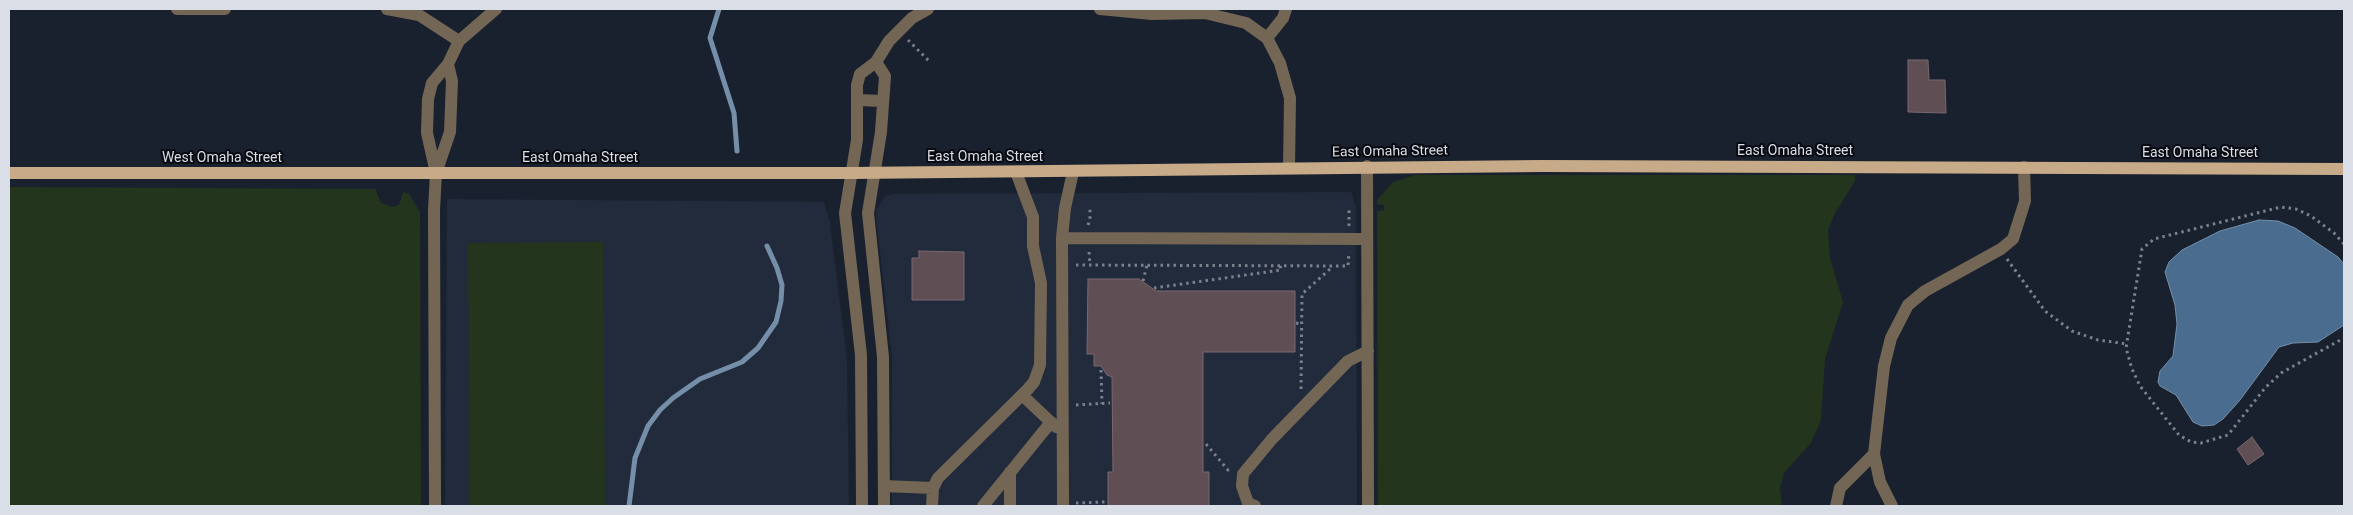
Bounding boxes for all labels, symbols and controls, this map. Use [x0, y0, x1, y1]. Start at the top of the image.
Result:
street label: East Omaha Street [1332, 143, 1448, 161]
street label: East Omaha Street [1737, 143, 1853, 159]
street label: East Omaha Street [2142, 145, 2258, 161]
street label: East Omaha Street [927, 149, 1043, 165]
street label: West Omaha Street [162, 150, 282, 166]
street label: East Omaha Street [522, 150, 638, 166]

